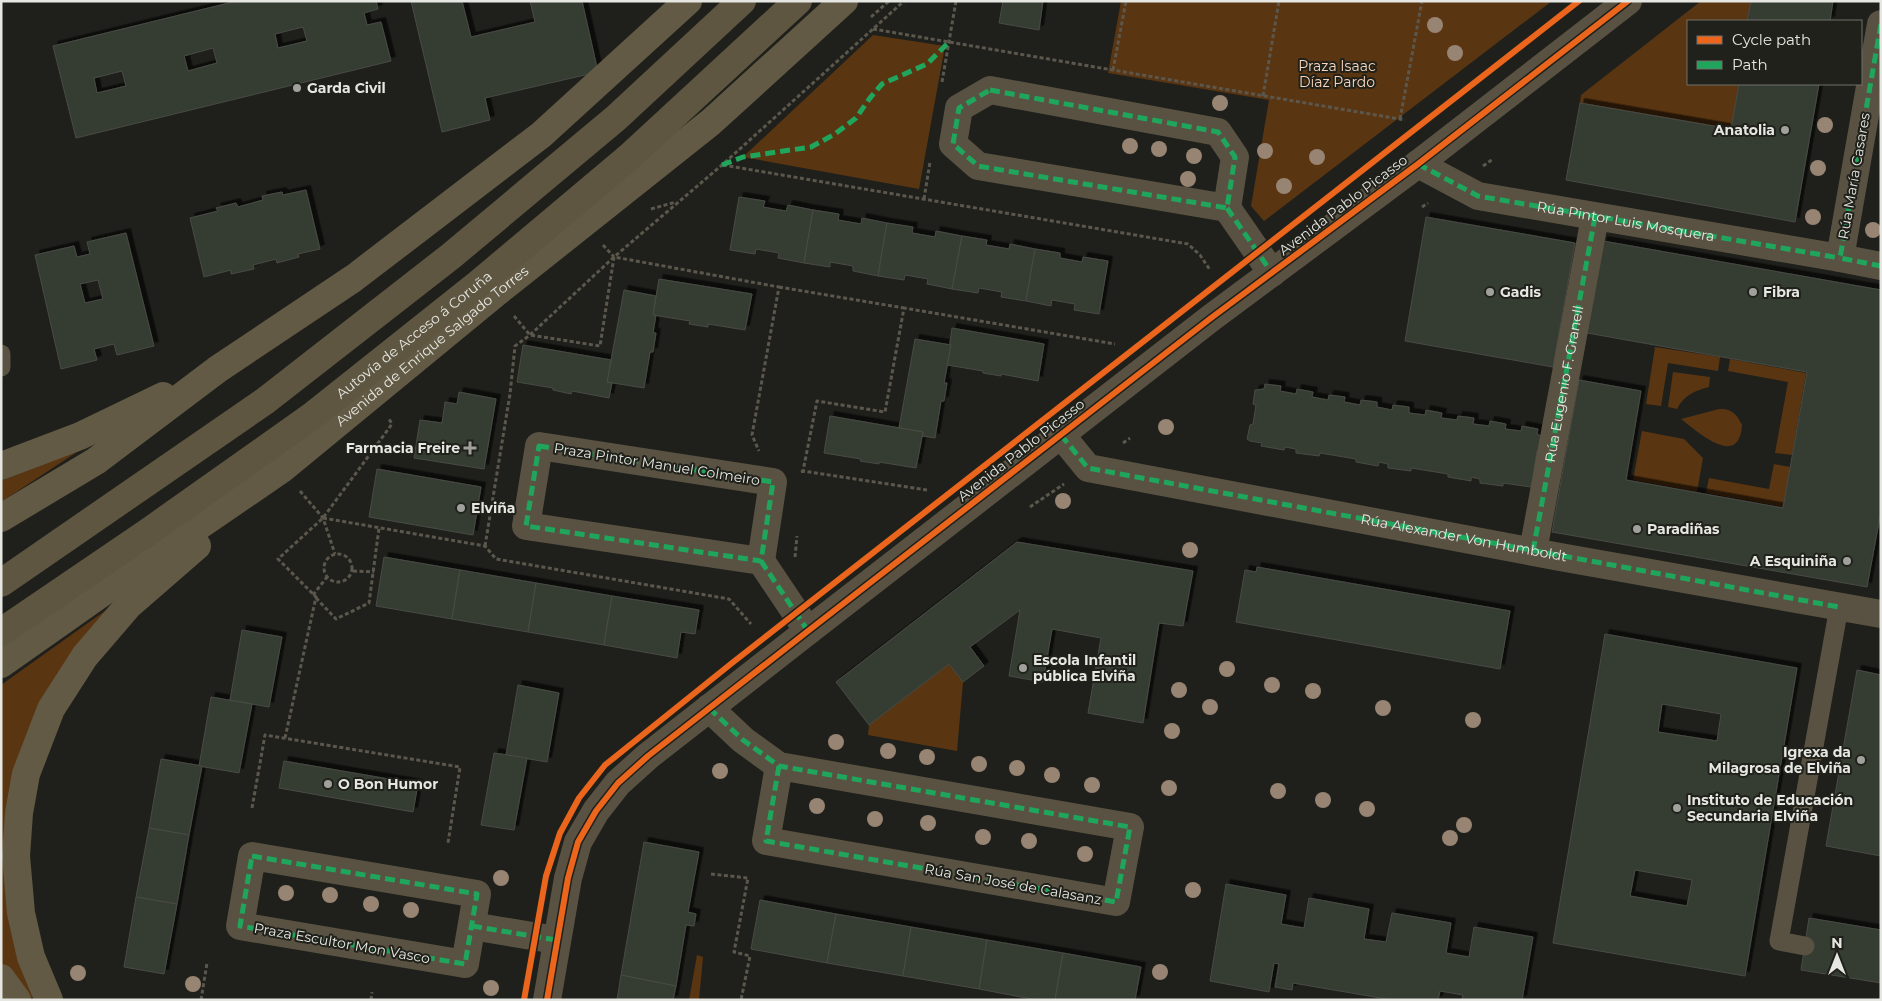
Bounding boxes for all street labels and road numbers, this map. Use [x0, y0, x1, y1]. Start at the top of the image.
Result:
street label: Rúa María Casares [1834, 111, 1874, 241]
street label: Avenida Pablo Picasso [1275, 151, 1411, 259]
street label: Rúa Pintor Luis Mosquera [1536, 197, 1716, 245]
street label: Avenida de Enrique Salgado Torres [332, 262, 532, 430]
street label: Autovía de Acceso á Coruña [332, 267, 496, 403]
street label: Rúa Eugenio F. Granell [1541, 304, 1587, 464]
street label: Avenida Pablo Picasso [954, 395, 1088, 505]
street label: Praza Pintor Manuel Colmeiro [553, 439, 762, 489]
street label: Rúa Alexander Von Humboldt [1359, 510, 1569, 566]
street label: Rúa San José de Calasanz [923, 860, 1103, 908]
street label: Praza Escultor Mon Vasco [253, 919, 432, 967]

